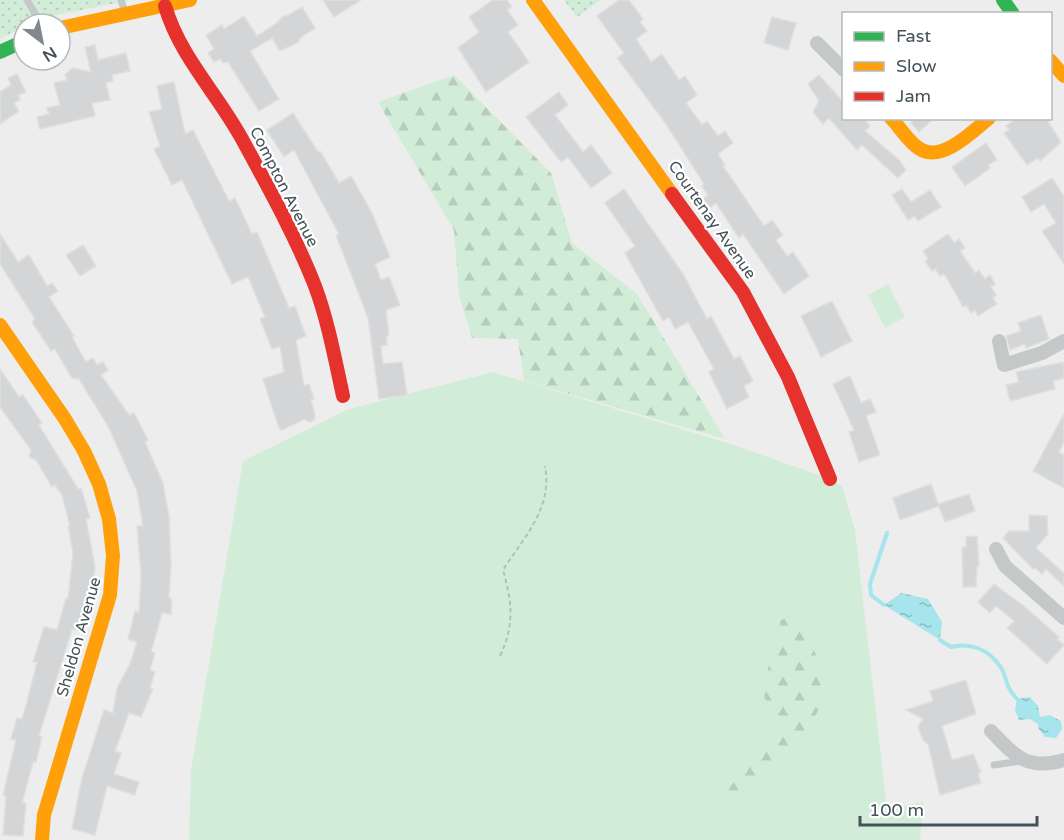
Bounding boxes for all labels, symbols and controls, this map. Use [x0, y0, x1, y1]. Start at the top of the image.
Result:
north arrow [12, 12, 72, 72]
legend [842, 12, 1052, 120]
text: Fast [896, 25, 931, 47]
text: N [39, 42, 60, 66]
text: Slow [896, 55, 937, 77]
text: Jam [896, 85, 931, 107]
street label: Compton Avenue [245, 124, 323, 250]
street label: Courtenay Avenue [664, 157, 760, 283]
street label: Sheldon Avenue [52, 575, 106, 699]
scale bar [860, 789, 1037, 827]
text: 100 m [869, 799, 924, 821]

